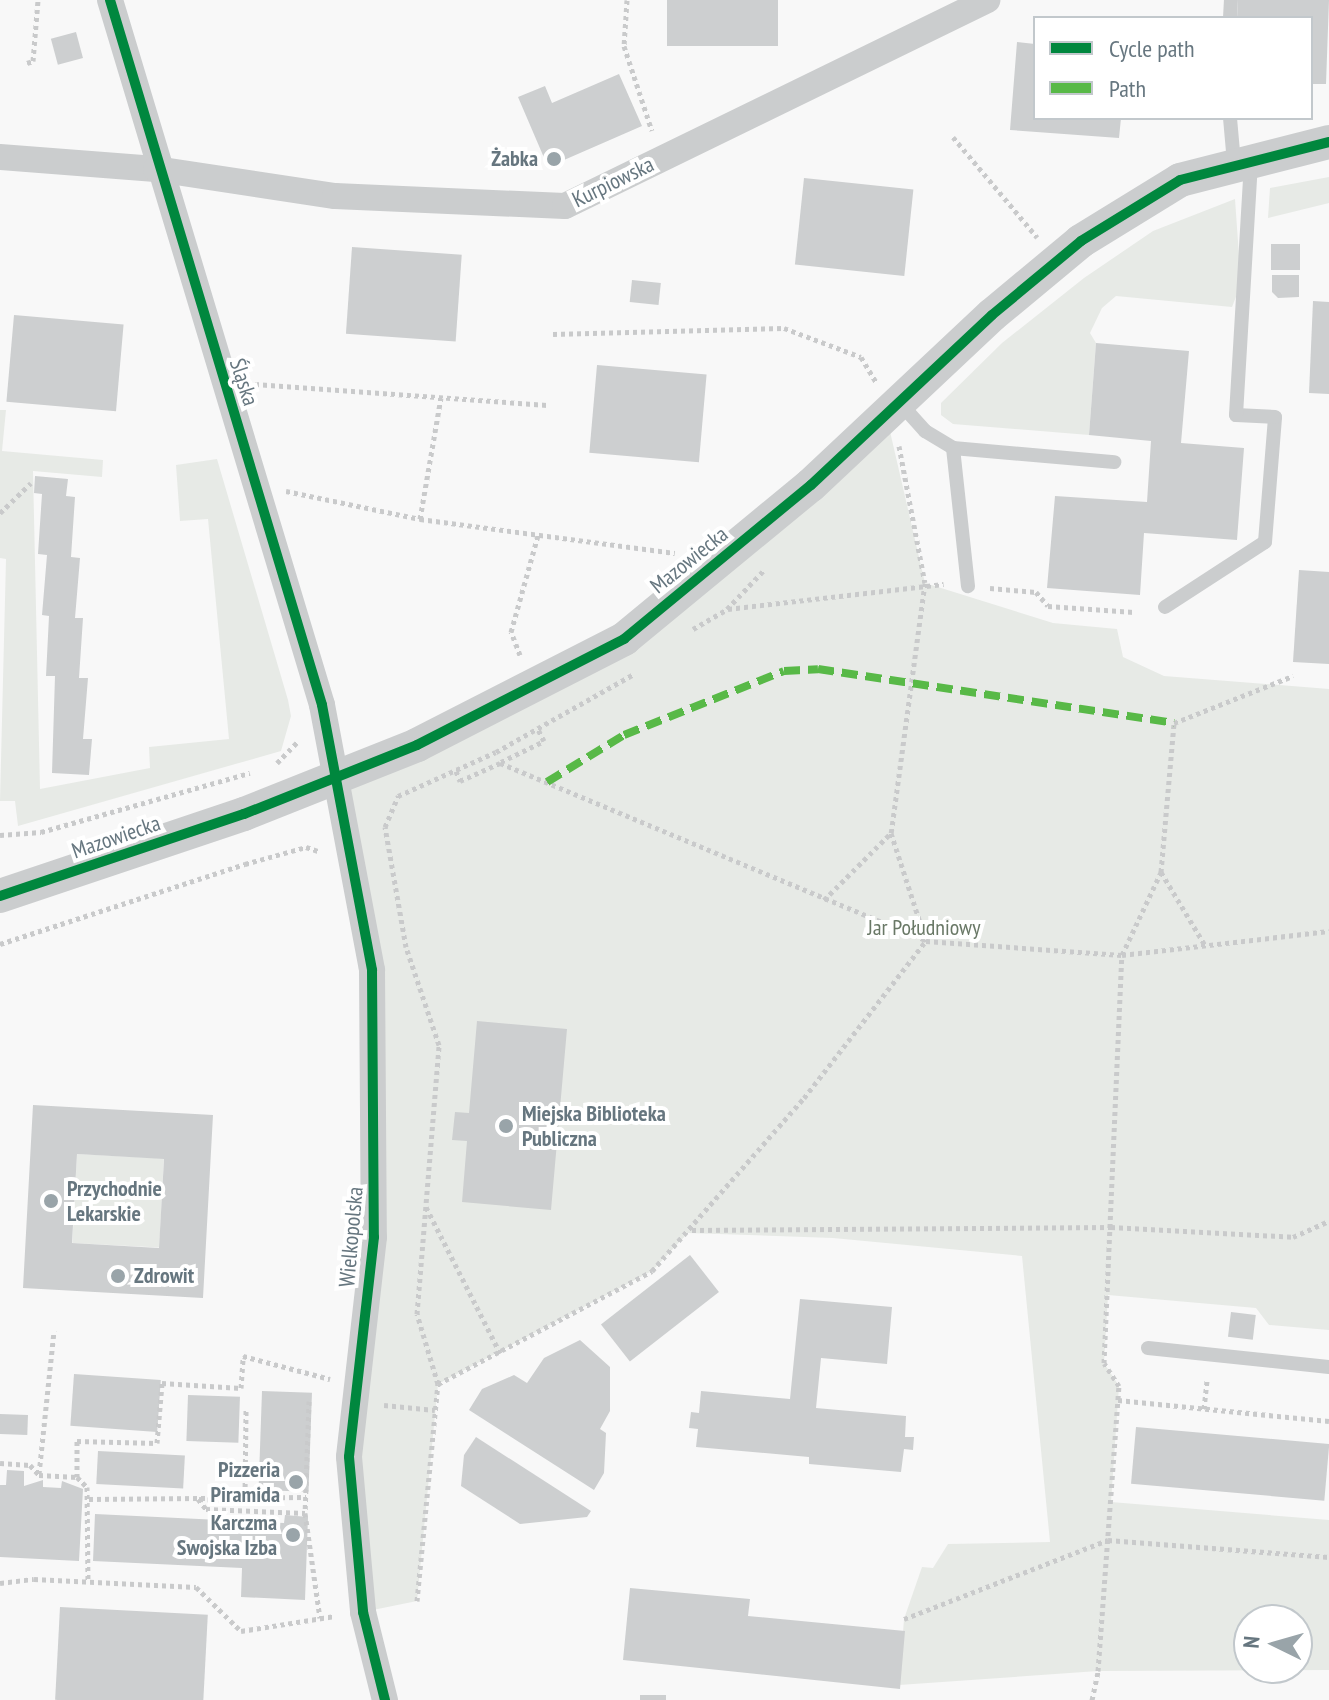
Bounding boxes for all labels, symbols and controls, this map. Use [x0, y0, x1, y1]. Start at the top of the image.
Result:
legend [1033, 16, 1313, 120]
text: Cycle path [1109, 33, 1195, 64]
text: Path [1109, 73, 1146, 104]
place label: Żabka [491, 146, 538, 172]
marker: Żabka [545, 150, 563, 168]
street label: Kurpiowska [568, 151, 658, 213]
street label: Śląska [224, 355, 264, 409]
street label: Mazowiecka [645, 521, 733, 599]
street label: Mazowiecka [68, 810, 164, 864]
park label: Jar Południowy [868, 915, 980, 941]
place label: Miejska Biblioteka Publiczna [522, 1100, 666, 1152]
marker: Miejska Biblioteka Publiczna [497, 1117, 515, 1135]
place label: Przychodnie Lekarskie [67, 1175, 162, 1226]
street label: Wielkopolska [333, 1186, 369, 1288]
marker: Przychodnie Lekarskie [42, 1192, 60, 1210]
place label: Zdrowit [134, 1263, 194, 1289]
marker: Zdrowit [109, 1267, 127, 1285]
place label: Pizzeria Piramida [211, 1456, 280, 1508]
marker: Pizzeria Piramida [287, 1473, 305, 1491]
place label: Karczma Swojska Izba [177, 1509, 277, 1560]
marker: Karczma Swojska Izba [284, 1526, 302, 1544]
north arrow [1233, 1604, 1313, 1684]
text: N [1237, 1635, 1266, 1649]

